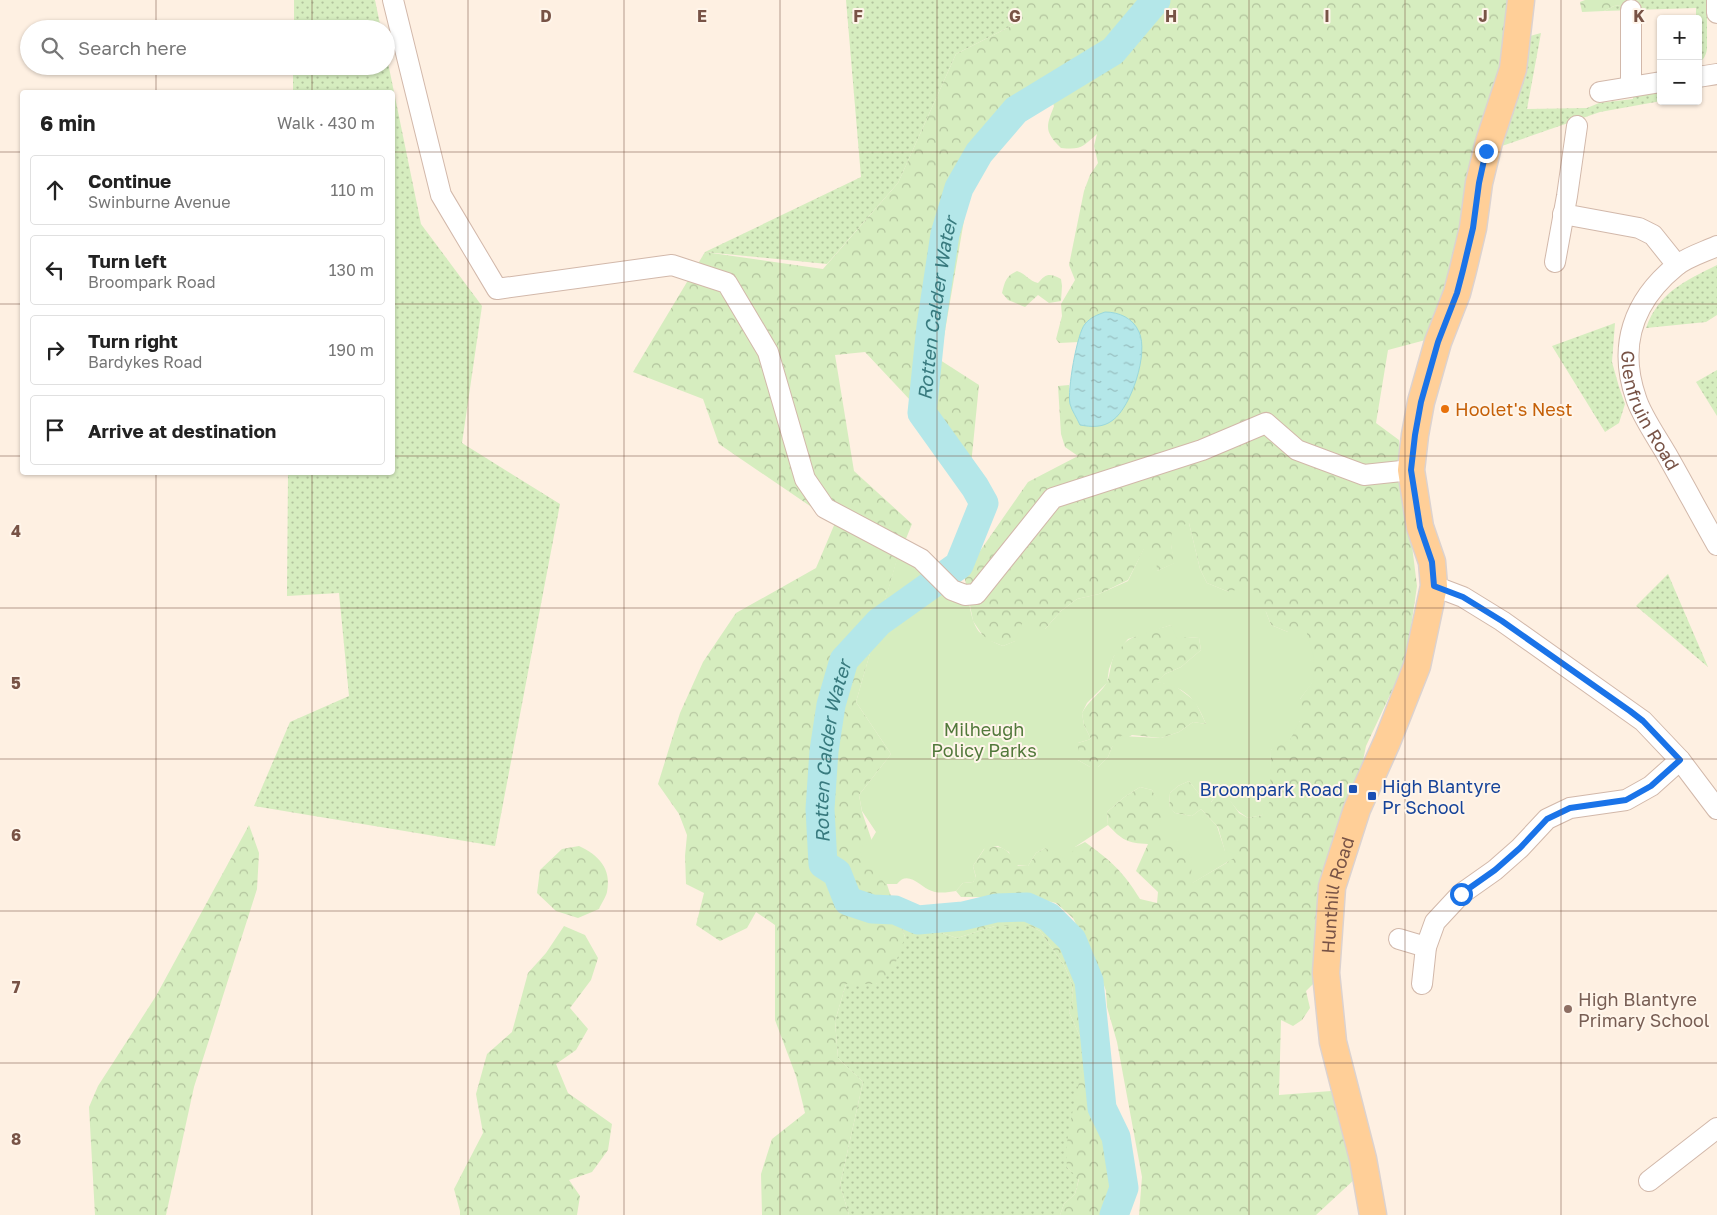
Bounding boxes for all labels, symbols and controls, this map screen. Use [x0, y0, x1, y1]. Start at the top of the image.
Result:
text: D [540, 6, 552, 26]
text: E [697, 6, 707, 26]
text: F [853, 6, 863, 26]
text: G [1009, 6, 1021, 26]
text: H [1165, 6, 1177, 26]
text: I [1324, 6, 1330, 26]
text: J [1478, 6, 1488, 26]
text: K [1633, 6, 1645, 26]
map controls [1657, 15, 1702, 105]
button: + [1657, 15, 1702, 60]
search box [20, 20, 395, 75]
icon: search [38, 34, 66, 62]
text: Search here [78, 36, 187, 59]
button: − [1657, 60, 1702, 105]
text: 6 min [40, 110, 95, 136]
text: Walk · 430 m [277, 113, 375, 133]
route end [1475, 140, 1498, 163]
text: Continue [88, 169, 171, 192]
icon: ahead [41, 176, 69, 204]
text: 110 m [330, 180, 374, 200]
text: Swinburne Avenue [88, 192, 231, 212]
water label: Rotten Calder Water [912, 211, 962, 401]
text: Turn left [88, 249, 167, 272]
icon: left [41, 256, 69, 284]
text: 130 m [329, 260, 374, 280]
text: Broompark Road [88, 272, 216, 292]
text: Turn right [88, 329, 178, 352]
icon: right [41, 336, 69, 364]
text: 190 m [328, 340, 374, 360]
street label: Glenfruin Road [1617, 350, 1684, 474]
text: Bardykes Road [88, 352, 202, 372]
place label: Hoolet's Nest [1455, 398, 1573, 420]
marker: Hoolet's Nest [1439, 403, 1451, 415]
icon: arrive [41, 416, 69, 444]
text: Arrive at destination [88, 419, 276, 442]
text: 4 [11, 521, 21, 541]
water label: Rotten Calder Water [808, 655, 856, 844]
text: 5 [11, 673, 21, 693]
park label: Milheugh Policy Parks [931, 718, 1037, 761]
place label: High Blantyre Pr School [1382, 775, 1501, 818]
place label: Broompark Road [1200, 778, 1343, 800]
marker: Broompark Road [1347, 783, 1359, 795]
marker: High Blantyre Pr School [1366, 790, 1378, 802]
text: 6 [11, 825, 21, 845]
street label: Hunthill Road [1316, 834, 1358, 954]
route start [1450, 883, 1473, 906]
text: 7 [12, 977, 21, 997]
place label: High Blantyre Primary School [1578, 988, 1710, 1031]
marker: High Blantyre Primary School [1562, 1003, 1574, 1015]
text: 8 [11, 1129, 21, 1149]

